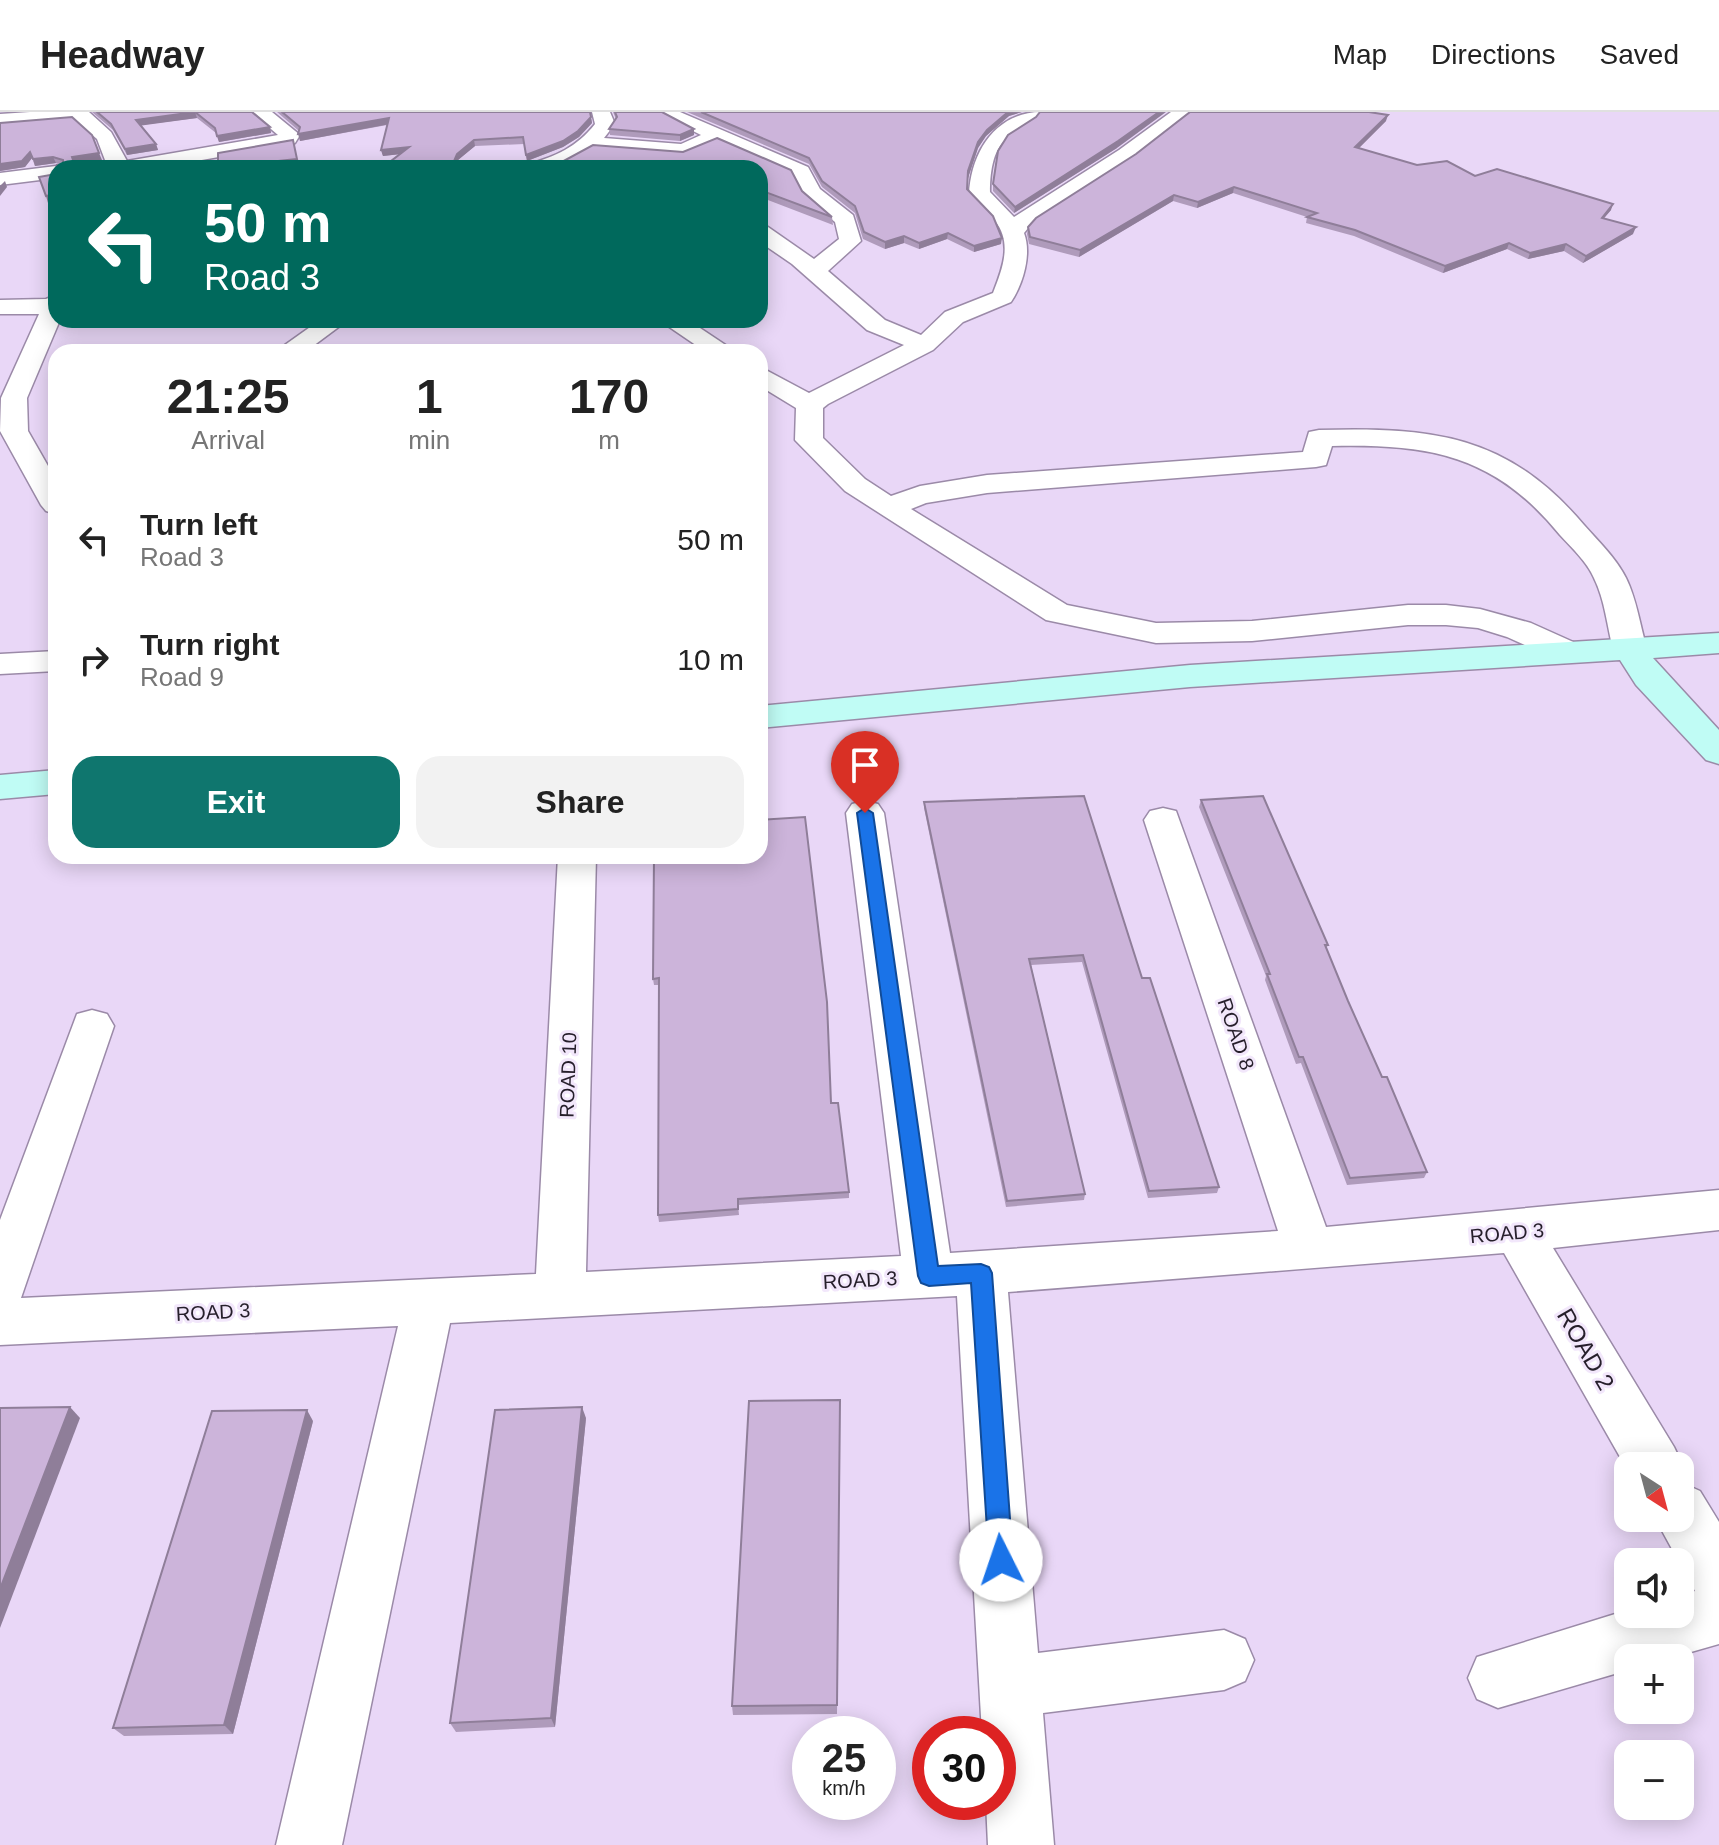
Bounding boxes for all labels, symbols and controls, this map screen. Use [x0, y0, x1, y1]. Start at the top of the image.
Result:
text: Headway [40, 34, 205, 76]
text: Map [1333, 39, 1387, 70]
text: Directions [1431, 39, 1556, 70]
text: Saved [1600, 39, 1679, 70]
text: 50 m [204, 191, 332, 254]
icon: left [72, 192, 176, 296]
text: Road 3 [204, 257, 320, 298]
text: 21:25 [167, 370, 290, 423]
text: 1 [416, 370, 443, 423]
text: 170 [569, 370, 649, 423]
text: Arrival [191, 425, 265, 455]
text: min [408, 425, 450, 455]
text: m [598, 425, 620, 455]
text: Turn left [140, 508, 258, 541]
icon: left [72, 518, 116, 562]
text: 50 m [677, 523, 744, 556]
text: Road 3 [140, 542, 224, 572]
text: Turn right [140, 628, 279, 661]
icon: right [72, 638, 116, 682]
text: 10 m [677, 643, 744, 676]
text: Road 9 [140, 662, 224, 692]
pin [831, 731, 899, 813]
icon: arrive [843, 743, 887, 787]
button: Exit [72, 756, 400, 848]
button: Share [416, 756, 744, 848]
street label: ROAD 8 [1213, 995, 1259, 1073]
street label: ROAD 10 [556, 1032, 580, 1118]
street label: ROAD 3 [1469, 1219, 1545, 1247]
street label: ROAD 3 [822, 1267, 898, 1293]
street label: ROAD 3 [175, 1299, 251, 1325]
street label: ROAD 2 [1552, 1304, 1620, 1394]
north arrow [1614, 1452, 1694, 1532]
map controls [1614, 1452, 1694, 1820]
position arrow [959, 1518, 1043, 1602]
button: sound [1614, 1548, 1694, 1628]
button: + [1614, 1644, 1694, 1724]
speed limit sign: 30 [912, 1716, 1016, 1820]
text: 25 [822, 1736, 866, 1780]
button: − [1614, 1740, 1694, 1820]
text: km/h [822, 1777, 866, 1799]

